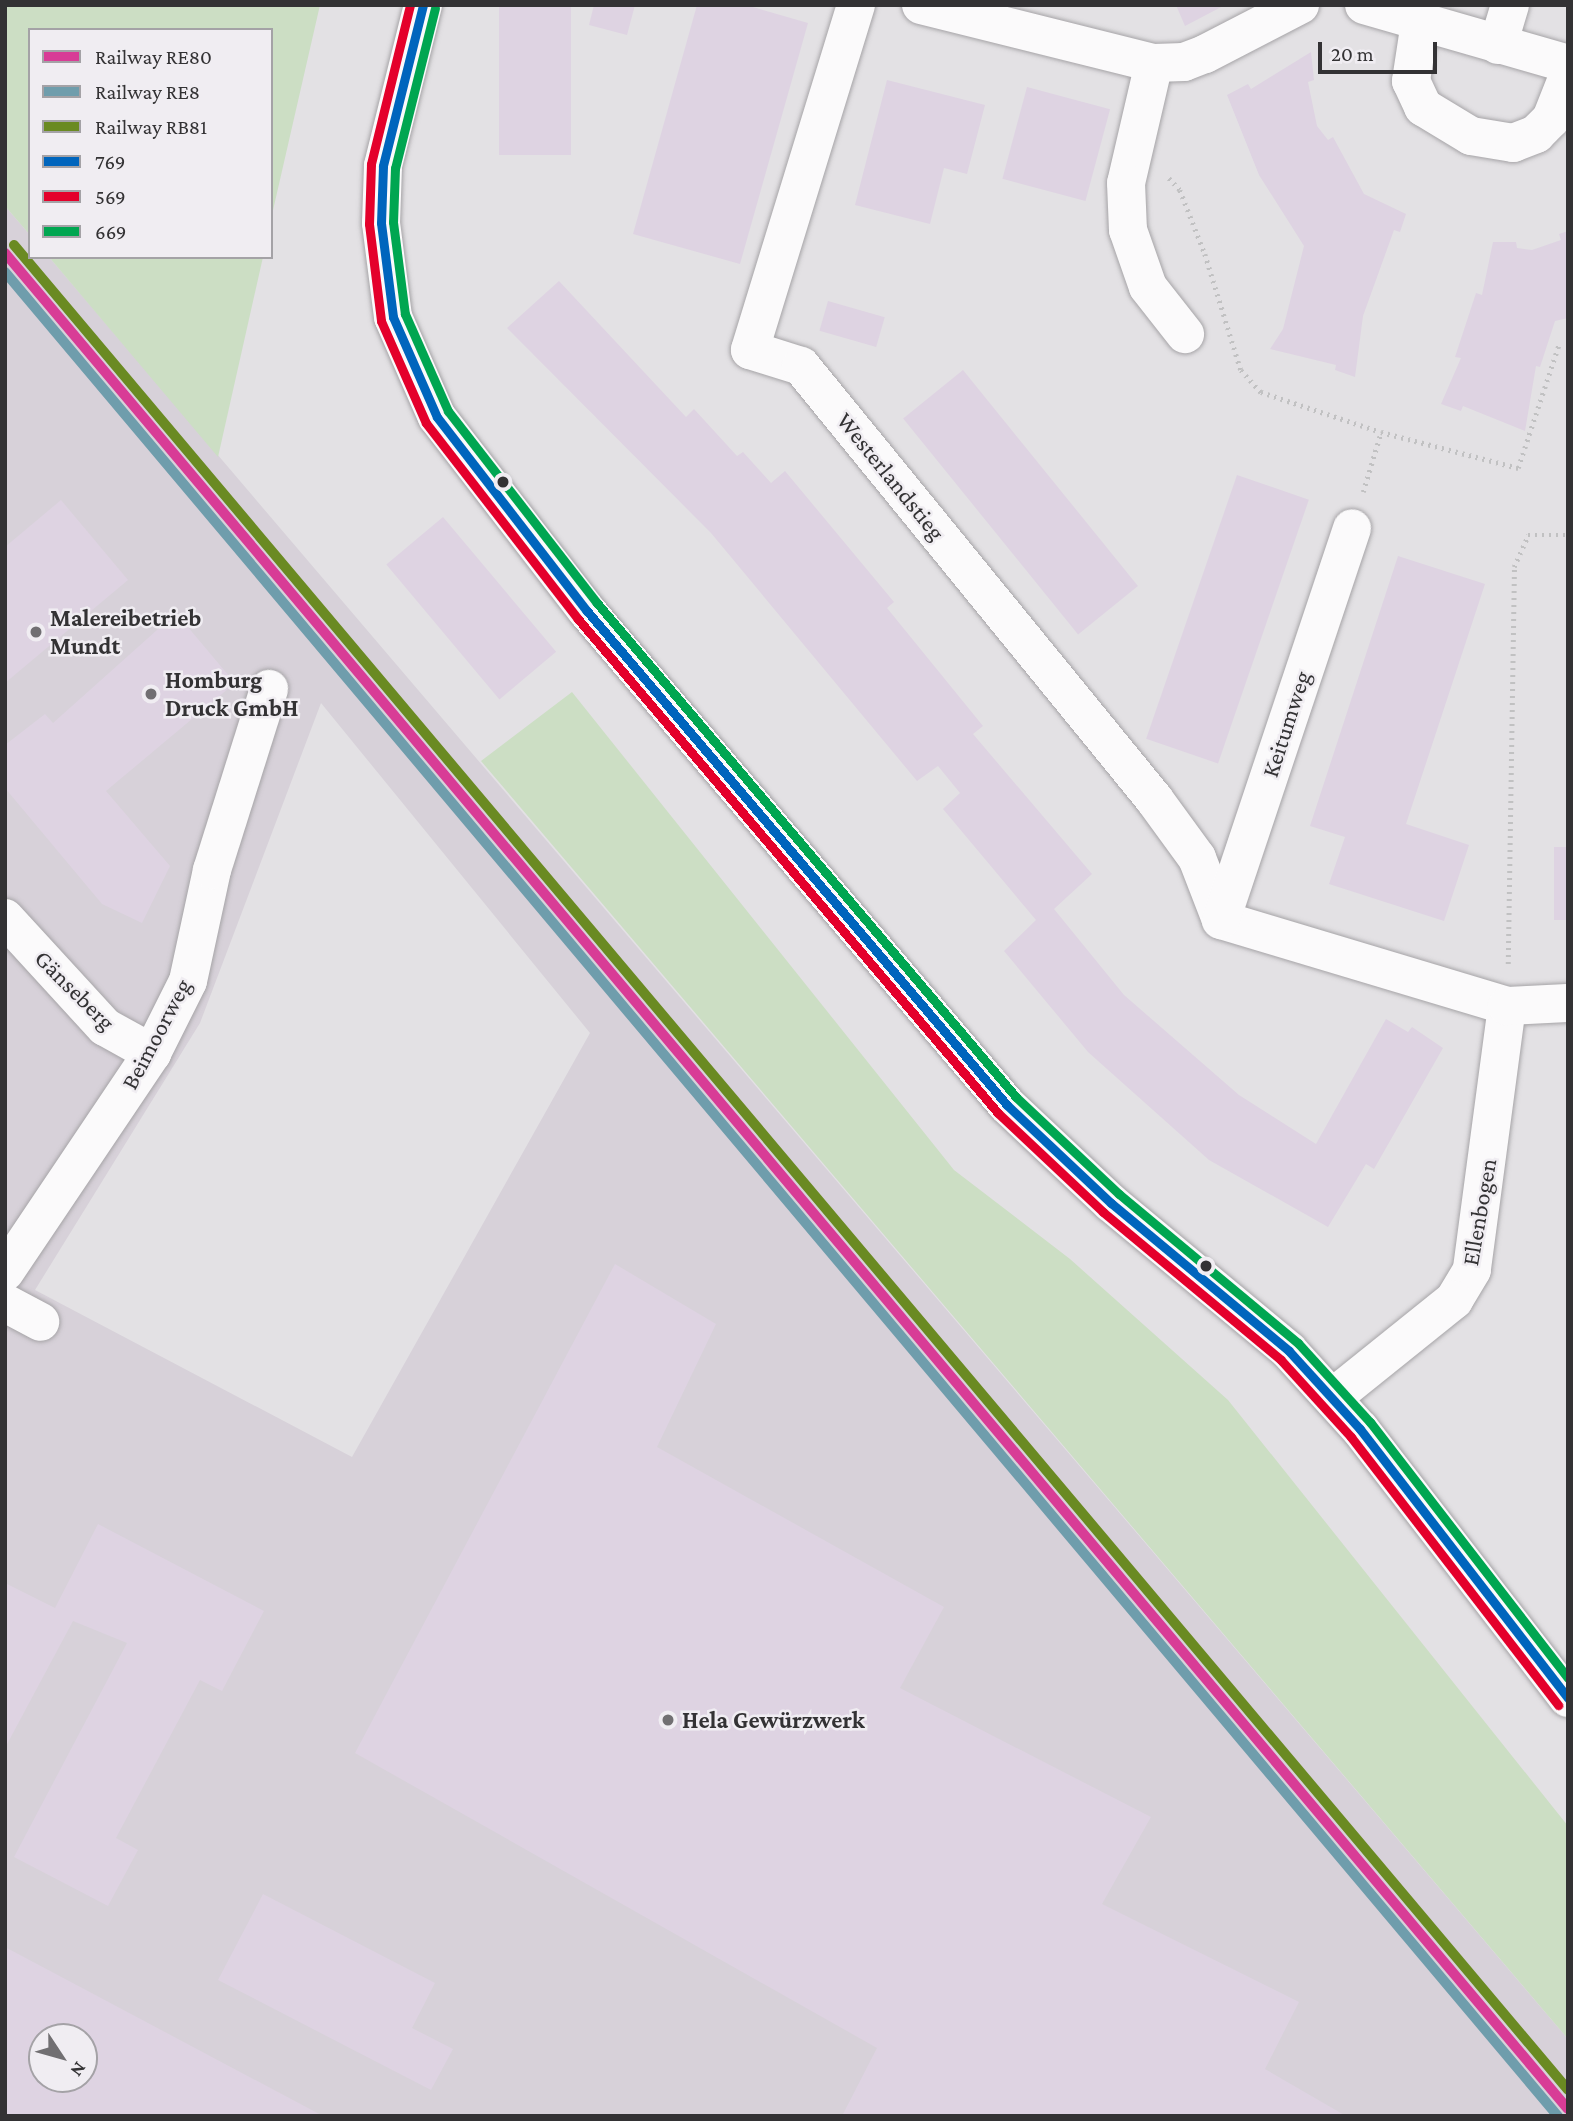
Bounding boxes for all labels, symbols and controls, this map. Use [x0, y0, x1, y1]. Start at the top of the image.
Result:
legend [28, 28, 273, 259]
scale bar [1321, 28, 1440, 72]
text: 20 m [1331, 42, 1374, 66]
text: Railway RE80 [95, 45, 212, 69]
text: Railway RE8 [95, 80, 200, 104]
text: Railway RB81 [95, 115, 207, 139]
text: 769 [95, 150, 125, 174]
text: 569 [95, 185, 126, 209]
text: 669 [95, 220, 126, 244]
street label: Westerlandstieg [831, 406, 951, 546]
unlabelled marker [496, 475, 510, 489]
place label: Malereibetrieb Mundt [50, 604, 201, 660]
marker: Malereibetrieb Mundt [28, 624, 44, 640]
place label: Homburg Druck GmbH [165, 666, 298, 722]
street label: Keitumweg [1255, 667, 1317, 781]
marker: Homburg Druck GmbH [143, 686, 159, 702]
street label: Gänseberg [29, 944, 121, 1036]
street label: Beimoorweg [115, 974, 197, 1094]
street label: Ellenbogen [1455, 1156, 1503, 1268]
unlabelled marker [1199, 1259, 1213, 1273]
place label: Hela Gewürzwerk [682, 1706, 865, 1734]
marker: Hela Gewürzwerk [660, 1712, 676, 1728]
north arrow [28, 2023, 98, 2093]
text: N [66, 2058, 91, 2081]

